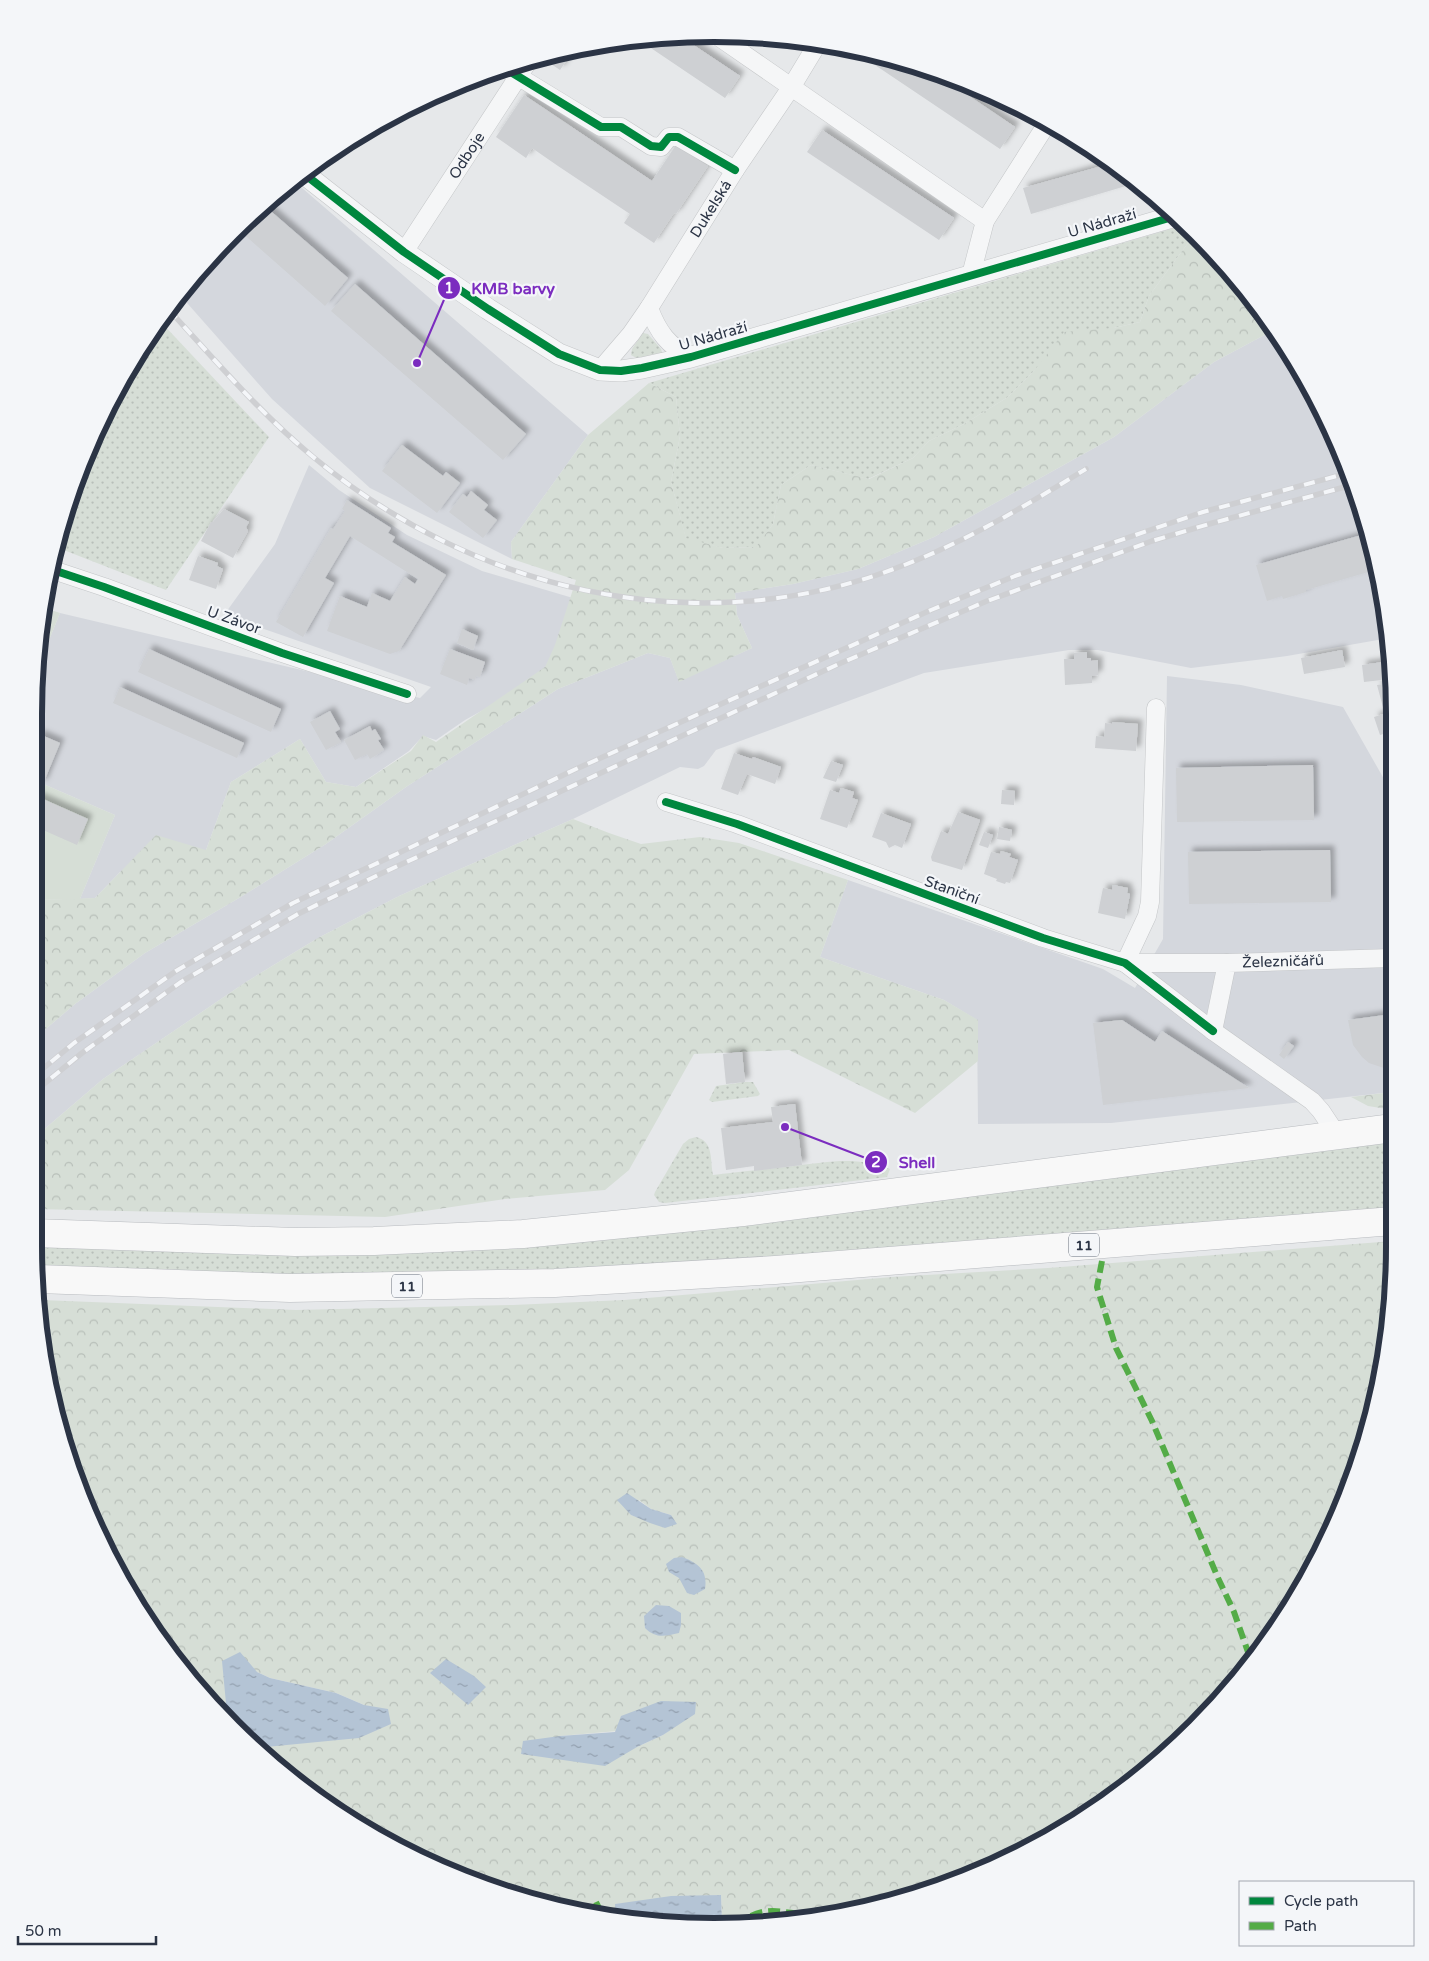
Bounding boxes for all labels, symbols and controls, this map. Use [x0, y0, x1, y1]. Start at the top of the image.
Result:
street label: Odboje [445, 129, 489, 182]
street label: Dukelská [686, 177, 735, 241]
street label: U Nádraží [1066, 205, 1139, 241]
callout: KMB barvy [436, 273, 565, 304]
text: 1 [444, 279, 454, 297]
text: KMB barvy [471, 279, 555, 299]
street label: U Nádraží [677, 318, 750, 354]
street label: U Závor [205, 602, 264, 638]
street label: Staniční [922, 872, 982, 908]
street label: Železničářů [1242, 951, 1324, 972]
callout: Shell [864, 1147, 945, 1178]
text: 2 [871, 1153, 881, 1171]
text: Shell [899, 1153, 935, 1173]
road number: 11 [1069, 1234, 1099, 1256]
road number: 11 [392, 1274, 422, 1298]
legend [1239, 1881, 1414, 1946]
text: Cycle path [1284, 1892, 1358, 1910]
scale bar [18, 1914, 155, 1946]
text: Path [1284, 1917, 1317, 1935]
text: 50 m [25, 1922, 62, 1940]

